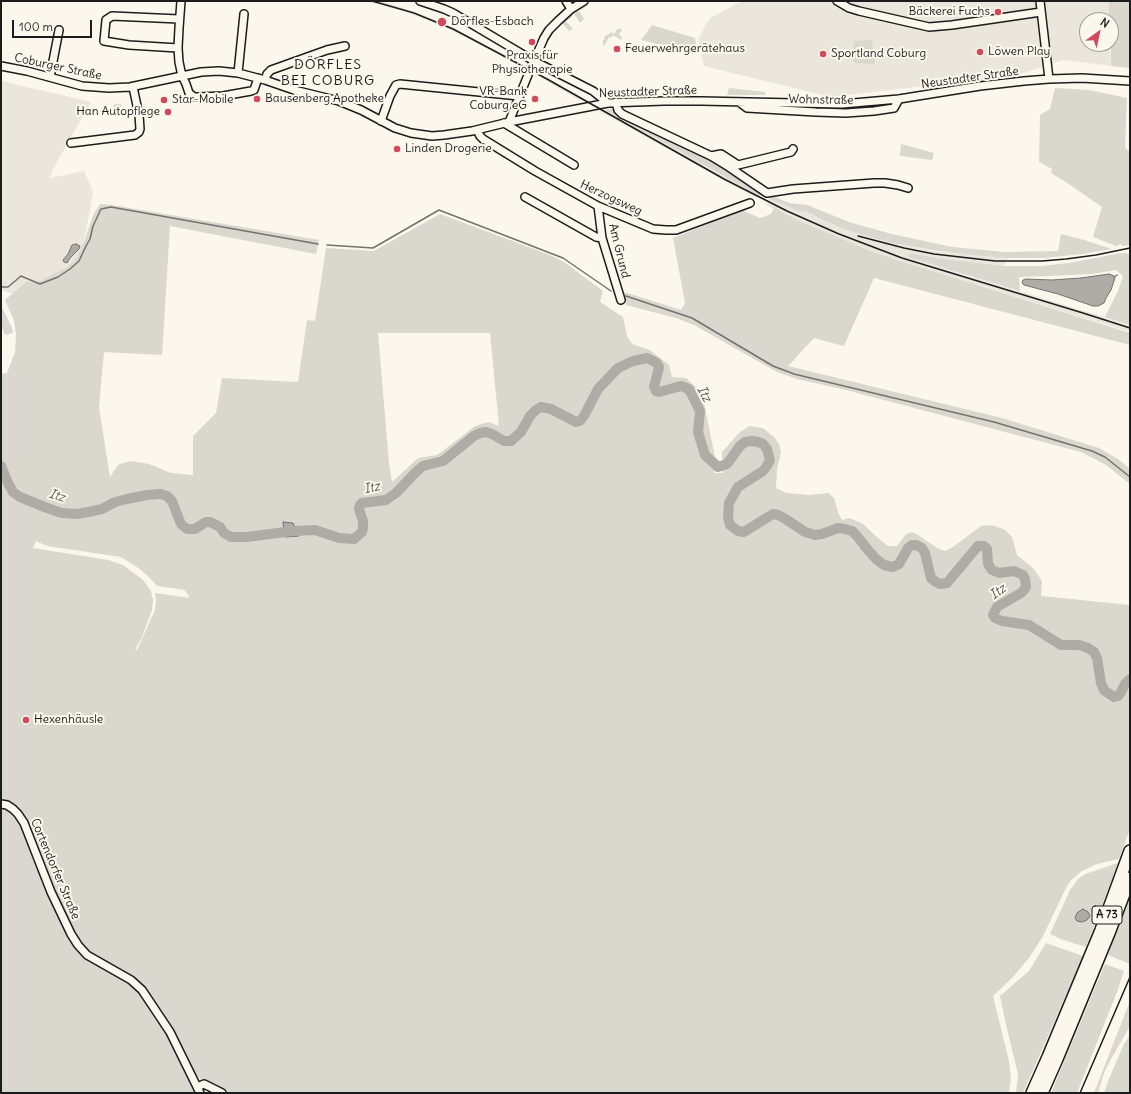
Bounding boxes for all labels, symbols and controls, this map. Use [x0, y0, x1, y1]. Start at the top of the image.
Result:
place label: Bäckerei Fuchs [908, 5, 990, 19]
marker: Bäckerei Fuchs [993, 7, 1003, 17]
scale bar [14, 12, 94, 38]
north arrow [1079, 12, 1119, 52]
place label: Dörfles-Esbach [451, 15, 534, 29]
text: N [1098, 15, 1112, 31]
marker: Dörfles-Esbach [436, 16, 448, 28]
text: 100 m [19, 19, 53, 34]
marker: Praxis für Physiotherapie [527, 37, 537, 47]
place label: Feuerwehrgerätehaus [625, 42, 745, 56]
marker: Feuerwehrgerätehaus [612, 44, 622, 54]
place label: Löwen Play [988, 45, 1050, 59]
place label: Sportland Coburg [831, 47, 926, 61]
marker: Löwen Play [975, 47, 985, 57]
place label: Praxis für Physiotherapie [492, 49, 572, 77]
marker: Sportland Coburg [818, 49, 828, 59]
street label: Coburger Straße [13, 51, 103, 83]
district label: DÖRFLES BEI COBURG [281, 57, 375, 90]
street label: Neustadter Straße [920, 64, 1020, 92]
street label: Neustadter Straße [599, 83, 697, 101]
place label: VR-Bank Coburg eG [469, 85, 527, 113]
place label: Bausenberg Apotheke [265, 92, 384, 106]
street label: Wohnstraße [788, 92, 854, 108]
place label: Star-Mobile [172, 93, 234, 107]
marker: Bausenberg Apotheke [252, 94, 262, 104]
marker: VR-Bank Coburg eG [530, 94, 540, 104]
marker: Star-Mobile [159, 95, 169, 105]
place label: Han Autopflege [76, 105, 160, 119]
marker: Han Autopflege [163, 107, 173, 117]
place label: Linden Drogerie [405, 142, 492, 156]
marker: Linden Drogerie [392, 144, 402, 154]
street label: Herzogsweg [578, 177, 644, 219]
street label: Am Grund [605, 222, 633, 280]
water label: Itz [693, 383, 715, 405]
water label: Itz [362, 479, 382, 497]
water label: Itz [47, 486, 67, 506]
water label: Itz [987, 581, 1009, 603]
place label: Hexenhäusle [34, 713, 103, 727]
marker: Hexenhäusle [21, 715, 31, 725]
street label: Cortendorfer Straße [27, 816, 83, 922]
road number: A 73 [1092, 906, 1122, 924]

